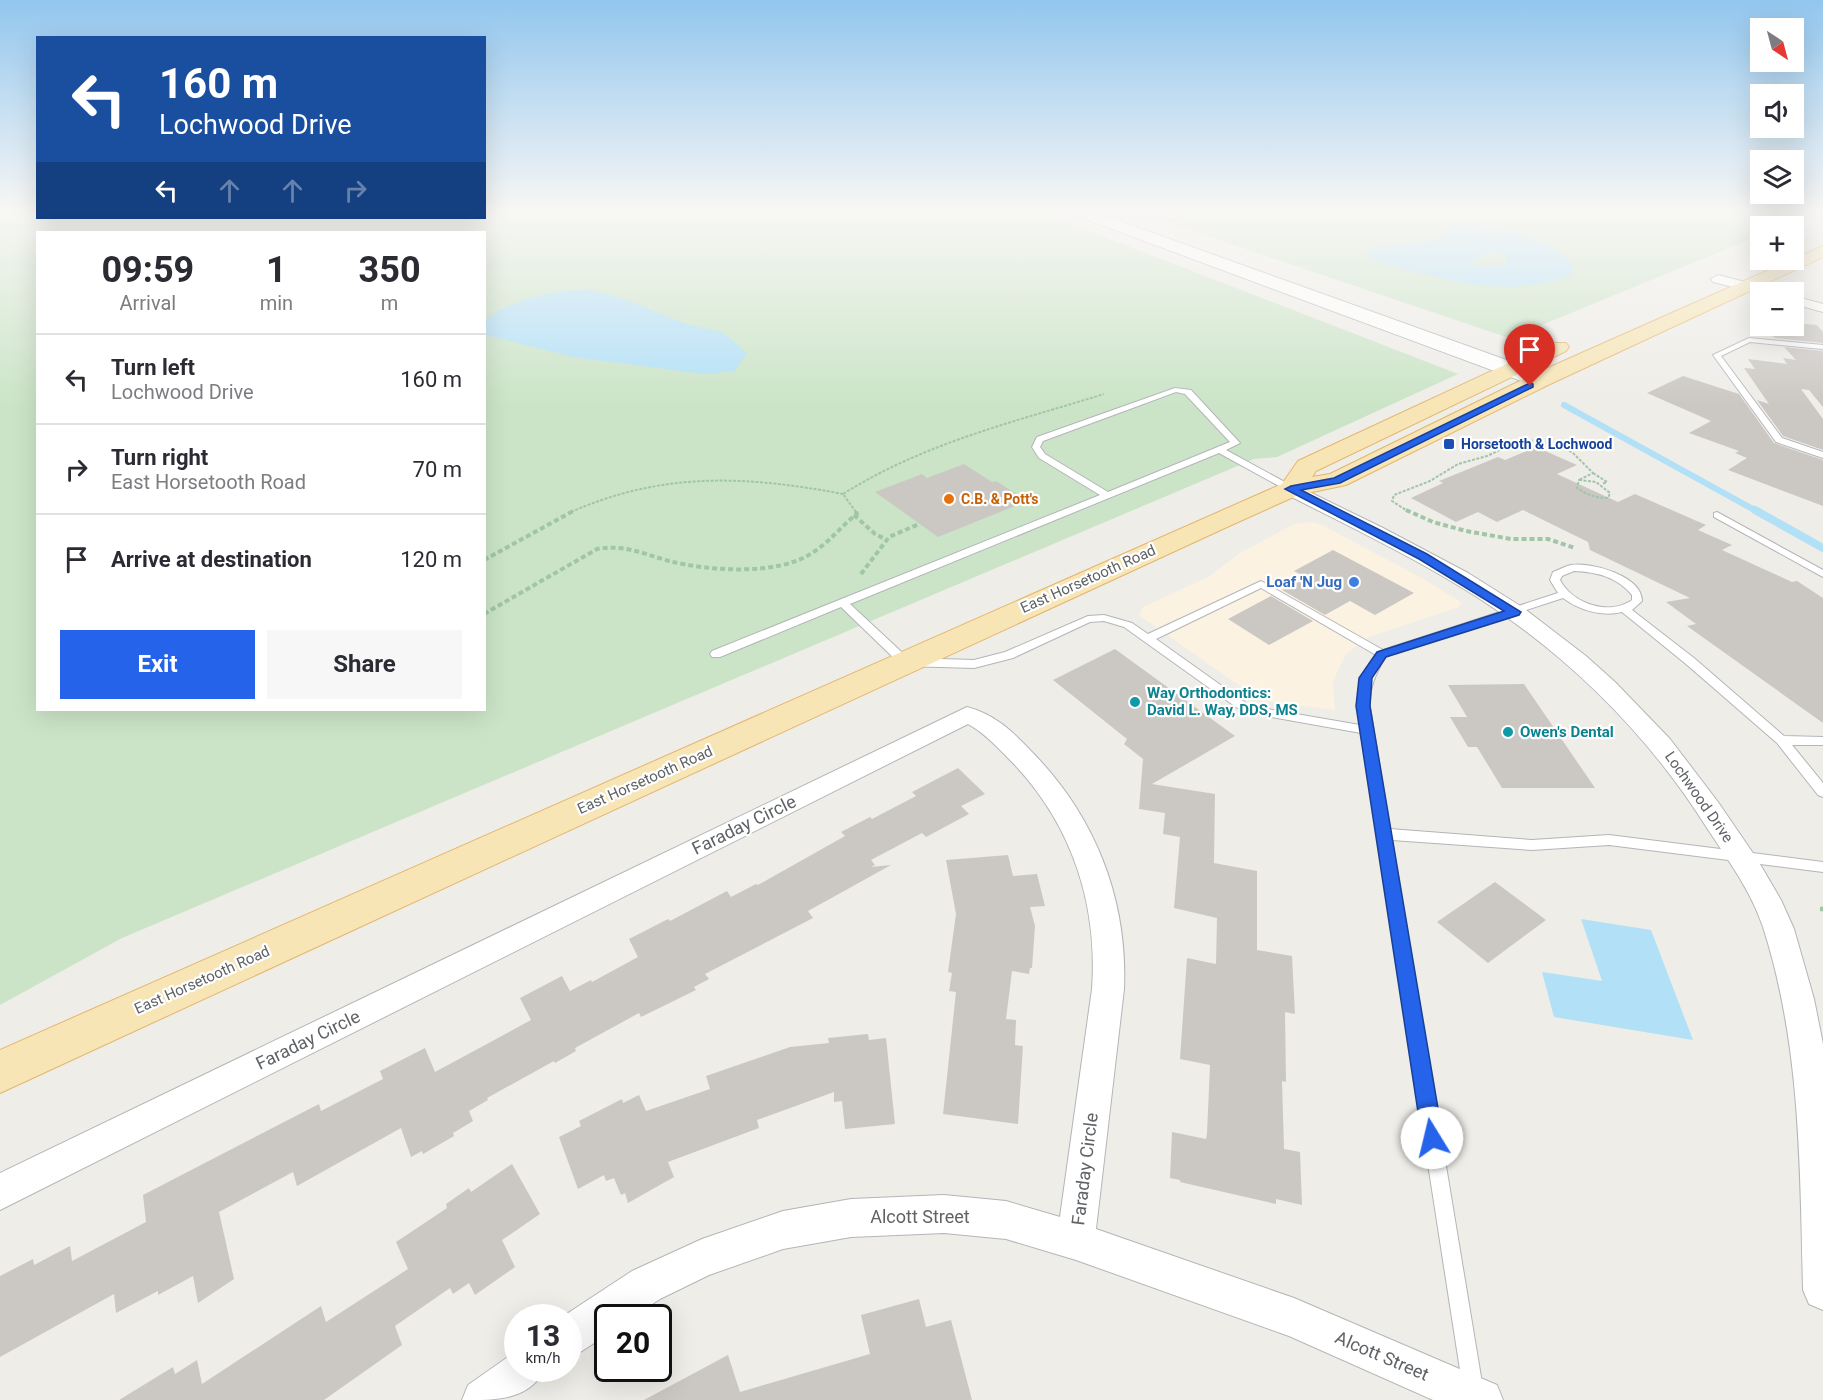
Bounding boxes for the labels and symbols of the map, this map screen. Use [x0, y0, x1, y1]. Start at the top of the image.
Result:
north arrow [1750, 18, 1804, 72]
pin [1504, 324, 1555, 386]
place label: Horsetooth & Lochwood [1461, 436, 1612, 452]
marker: Horsetooth & Lochwood [1442, 437, 1456, 451]
place label: C.B. & Pott's [961, 491, 1039, 507]
marker: C.B. & Pott's [942, 492, 956, 506]
street label: East Horsetooth Road [1018, 541, 1158, 617]
place label: Loaf 'N Jug [1266, 573, 1342, 591]
marker: Loaf 'N Jug [1347, 575, 1361, 589]
place label: Way Orthodontics: David L. Way, DDS, MS [1147, 684, 1298, 719]
marker: Way Orthodontics: David L. Way, DDS, MS [1128, 695, 1142, 709]
place label: Owen's Dental [1520, 723, 1614, 741]
marker: Owen's Dental [1501, 725, 1515, 739]
street label: East Horsetooth Road [575, 742, 715, 818]
street label: Lochwood Drive [1661, 748, 1737, 846]
street label: Faraday Circle [688, 790, 799, 859]
street label: East Horsetooth Road [132, 942, 272, 1018]
street label: Faraday Circle [252, 1005, 363, 1074]
position arrow [1400, 1106, 1464, 1170]
street label: Faraday Circle [1067, 1112, 1102, 1226]
street label: Alcott Street [870, 1206, 970, 1227]
speed limit sign: 20 [594, 1304, 672, 1382]
street label: Alcott Street [1332, 1326, 1432, 1385]

